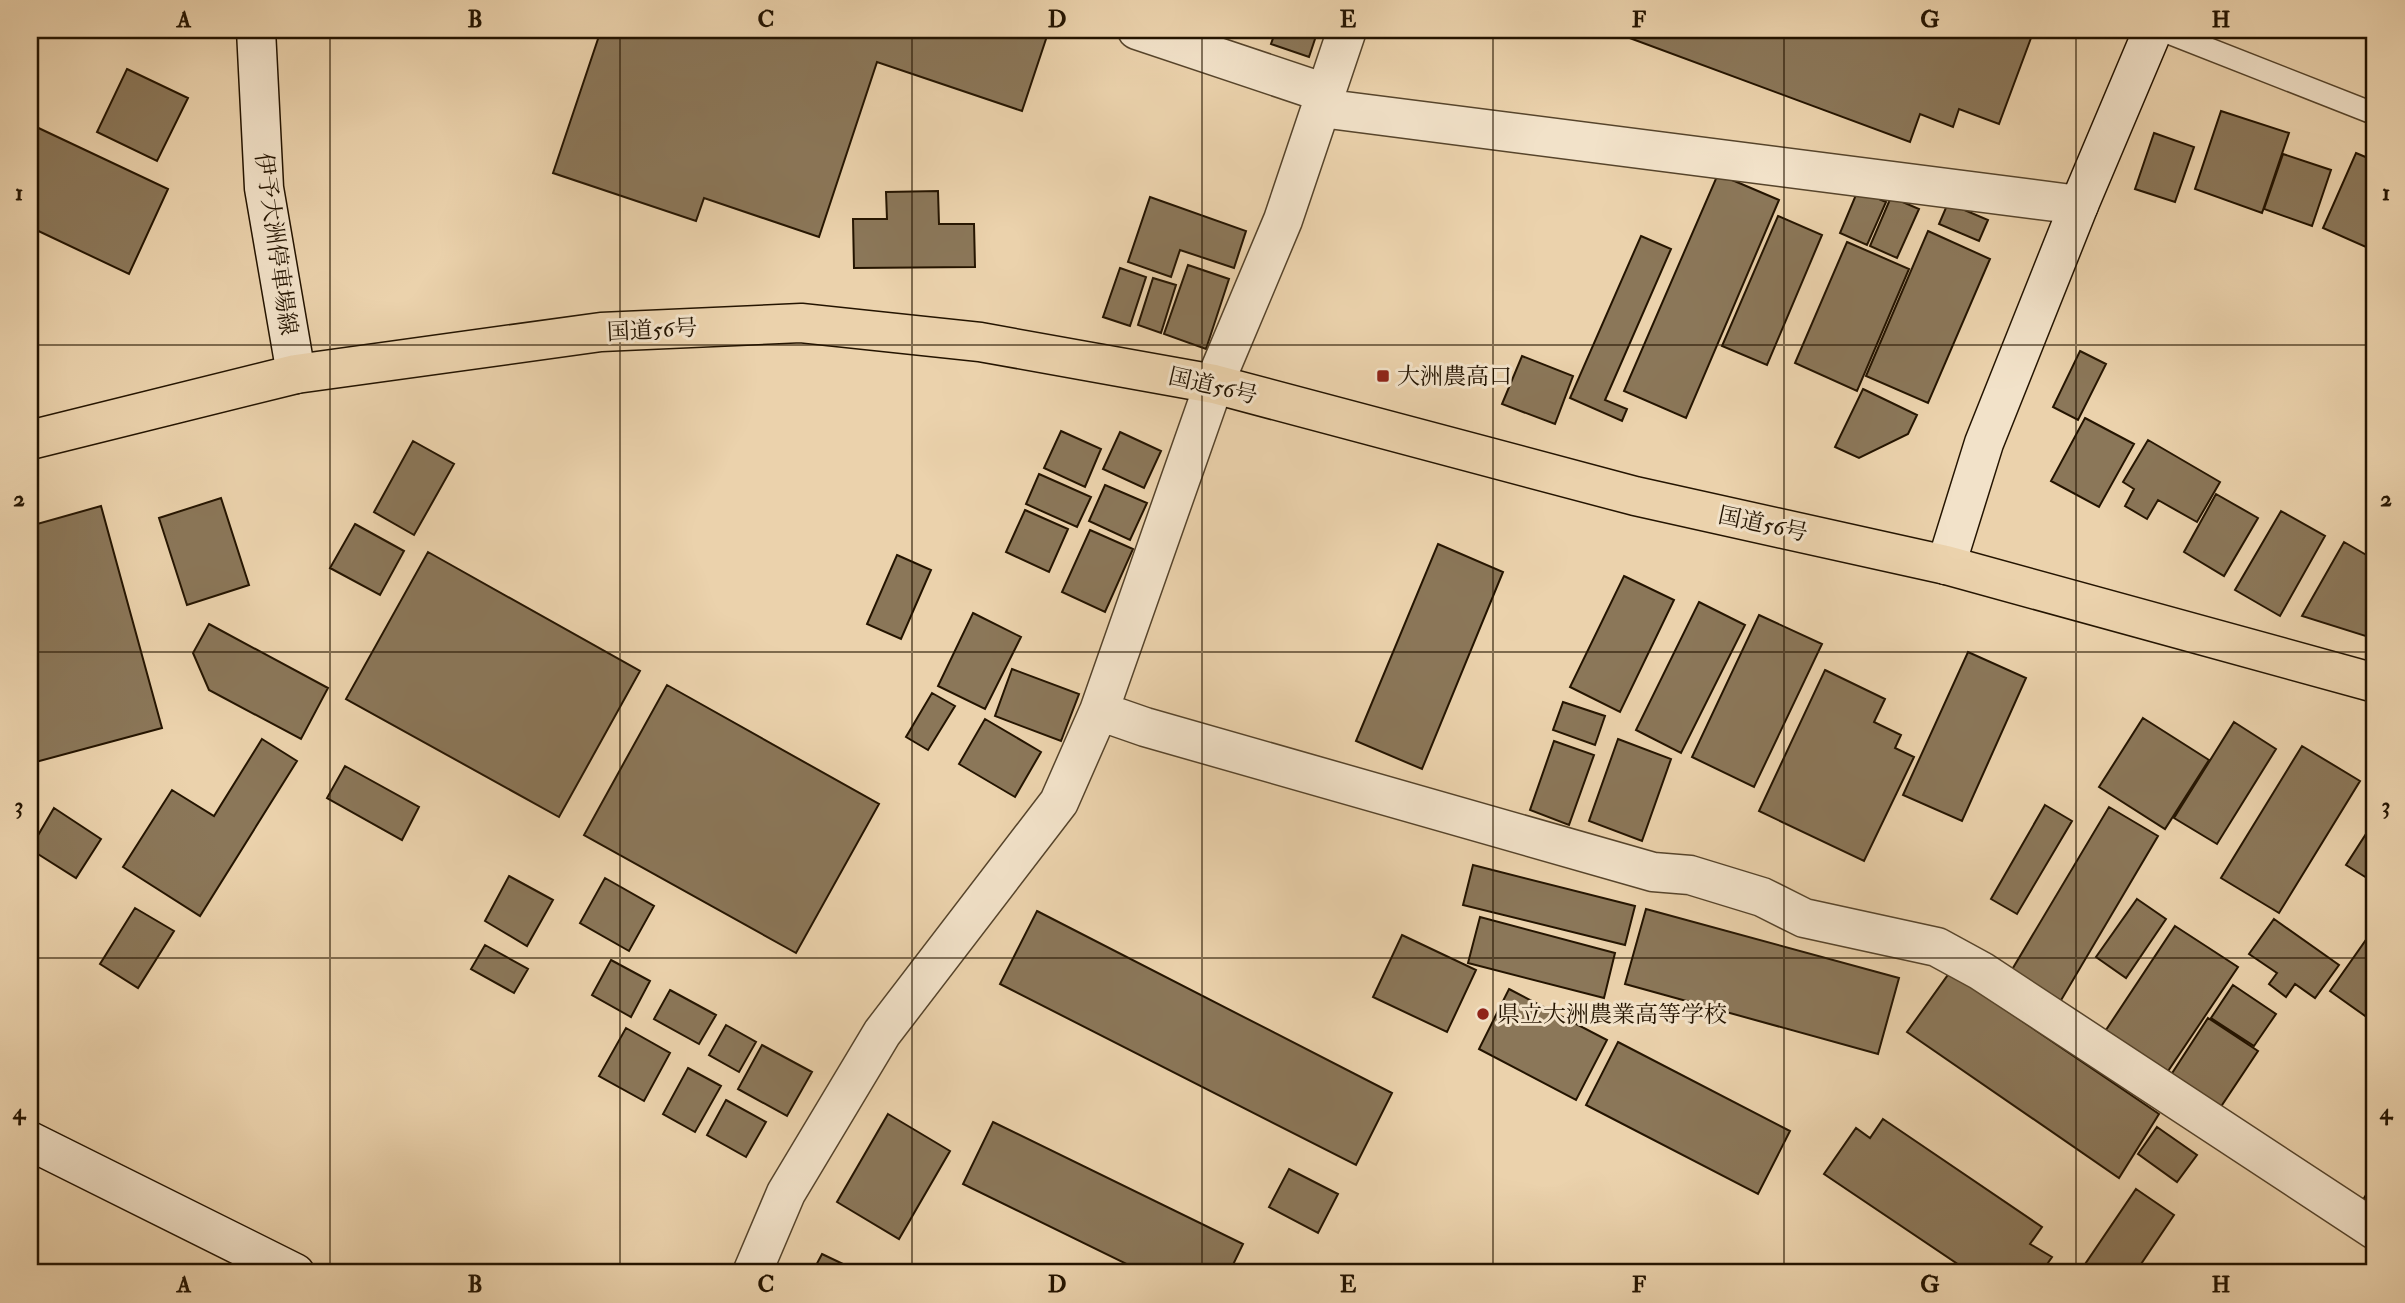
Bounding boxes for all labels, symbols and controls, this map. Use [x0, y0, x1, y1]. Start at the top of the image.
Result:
text: A [176, 5, 192, 34]
text: B [467, 5, 483, 34]
text: C [758, 5, 774, 34]
text: D [1048, 5, 1066, 34]
text: E [1340, 5, 1357, 34]
text: F [1632, 5, 1647, 34]
text: G [1920, 5, 1940, 34]
text: H [2212, 5, 2231, 34]
street label: 伊予大洲停車場線 [249, 151, 303, 337]
text: 1 [15, 178, 23, 207]
text: 1 [2382, 178, 2390, 207]
street label: 国道56号 [606, 313, 698, 347]
street label: 国道56号 [1166, 362, 1260, 410]
place label: 大洲農高口 [1397, 362, 1512, 391]
marker: 大洲農高口 [1375, 368, 1391, 384]
text: 2 [13, 484, 25, 513]
text: 2 [2380, 484, 2392, 513]
street label: 国道56号 [1716, 500, 1810, 548]
text: 3 [15, 791, 23, 820]
text: 3 [2382, 791, 2390, 820]
place label: 県立大洲農業高等学校 [1497, 1000, 1727, 1029]
marker: 県立大洲農業高等学校 [1475, 1006, 1491, 1022]
text: 4 [12, 1097, 27, 1126]
text: 4 [2379, 1097, 2394, 1126]
text: A [176, 1270, 192, 1299]
text: B [467, 1270, 483, 1299]
text: C [758, 1270, 774, 1299]
text: D [1048, 1270, 1066, 1299]
text: E [1340, 1270, 1357, 1299]
text: F [1632, 1270, 1647, 1299]
text: G [1920, 1270, 1940, 1299]
text: H [2212, 1270, 2231, 1299]

